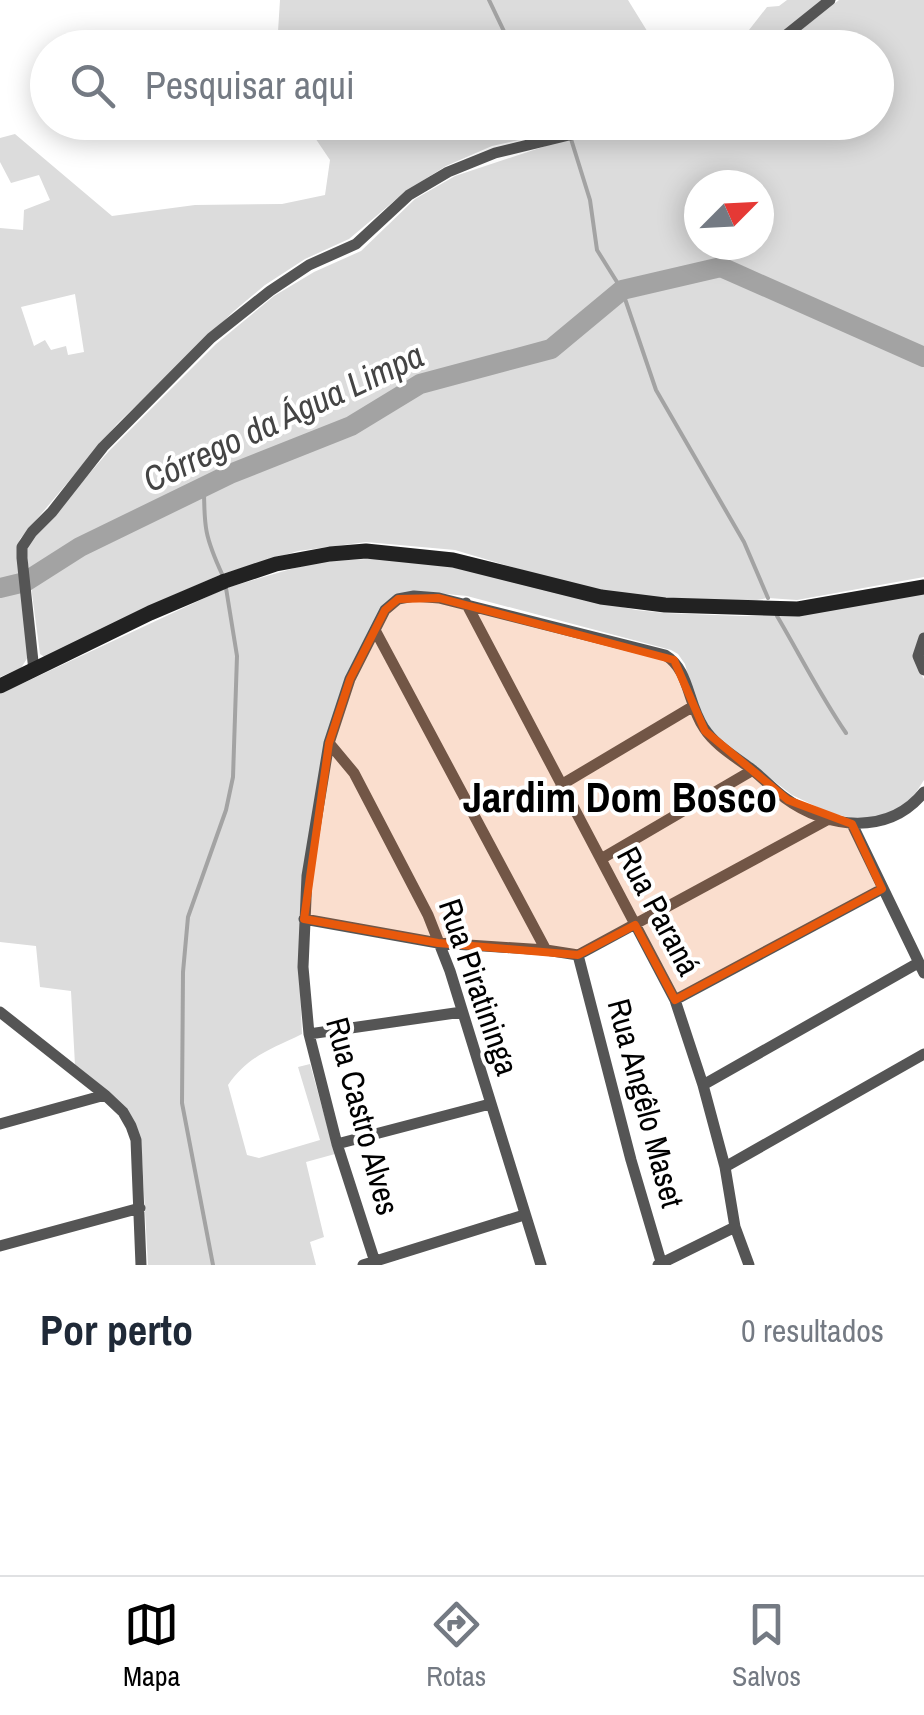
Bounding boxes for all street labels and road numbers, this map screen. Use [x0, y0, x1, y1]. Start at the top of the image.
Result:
street label: Rua Paraná [607, 839, 711, 983]
street label: Rua Piratininga [429, 893, 529, 1081]
street label: Rua Angêlo Maset [597, 994, 695, 1212]
street label: Rua Castro Alves [316, 1013, 410, 1219]

